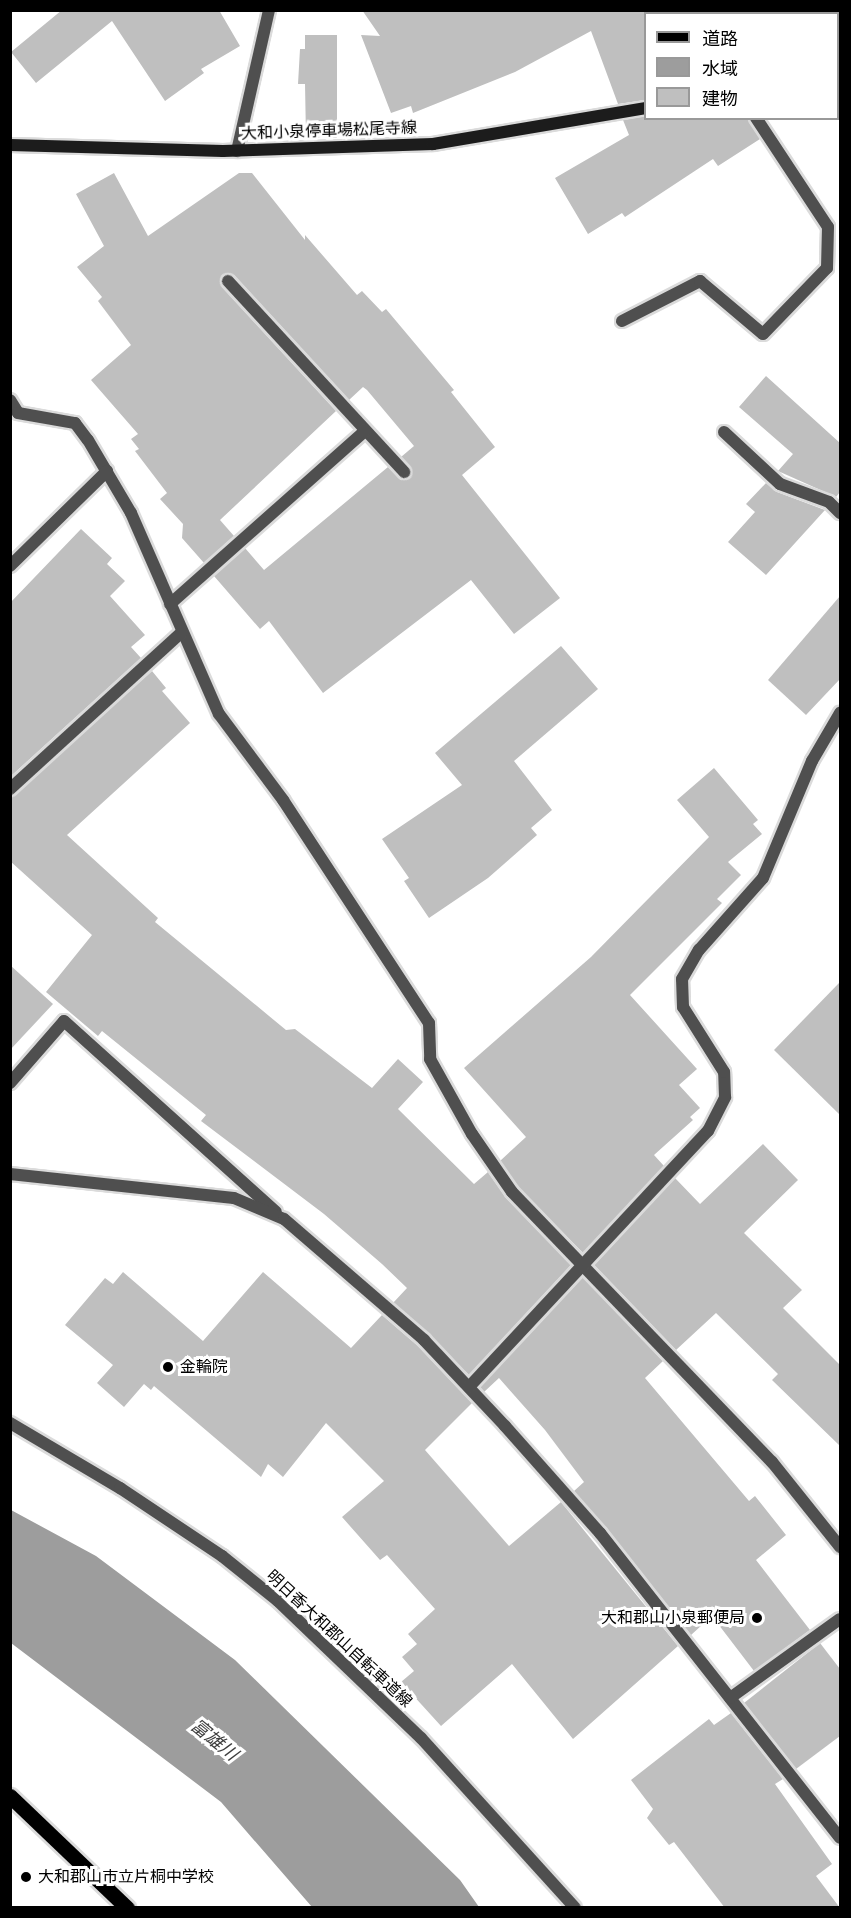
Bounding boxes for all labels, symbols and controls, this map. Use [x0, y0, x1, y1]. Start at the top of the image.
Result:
legend [644, 12, 839, 120]
text: 道路 [702, 28, 738, 49]
text: 水域 [702, 58, 738, 79]
text: 建物 [702, 88, 738, 109]
street label: 大和小泉停車場松尾寺線 [241, 118, 417, 144]
place label: 金輪院 [180, 1357, 228, 1377]
marker: 金輪院 [161, 1360, 175, 1374]
street label: 明日香大和郡山自転車道線 [262, 1567, 416, 1711]
place label: 大和郡山小泉郵便局 [601, 1608, 745, 1628]
marker: 大和郡山小泉郵便局 [750, 1611, 764, 1625]
water label: 富雄川 [186, 1715, 242, 1765]
place label: 大和郡山市立片桐中学校 [38, 1867, 214, 1887]
marker: 大和郡山市立片桐中学校 [19, 1870, 33, 1884]

